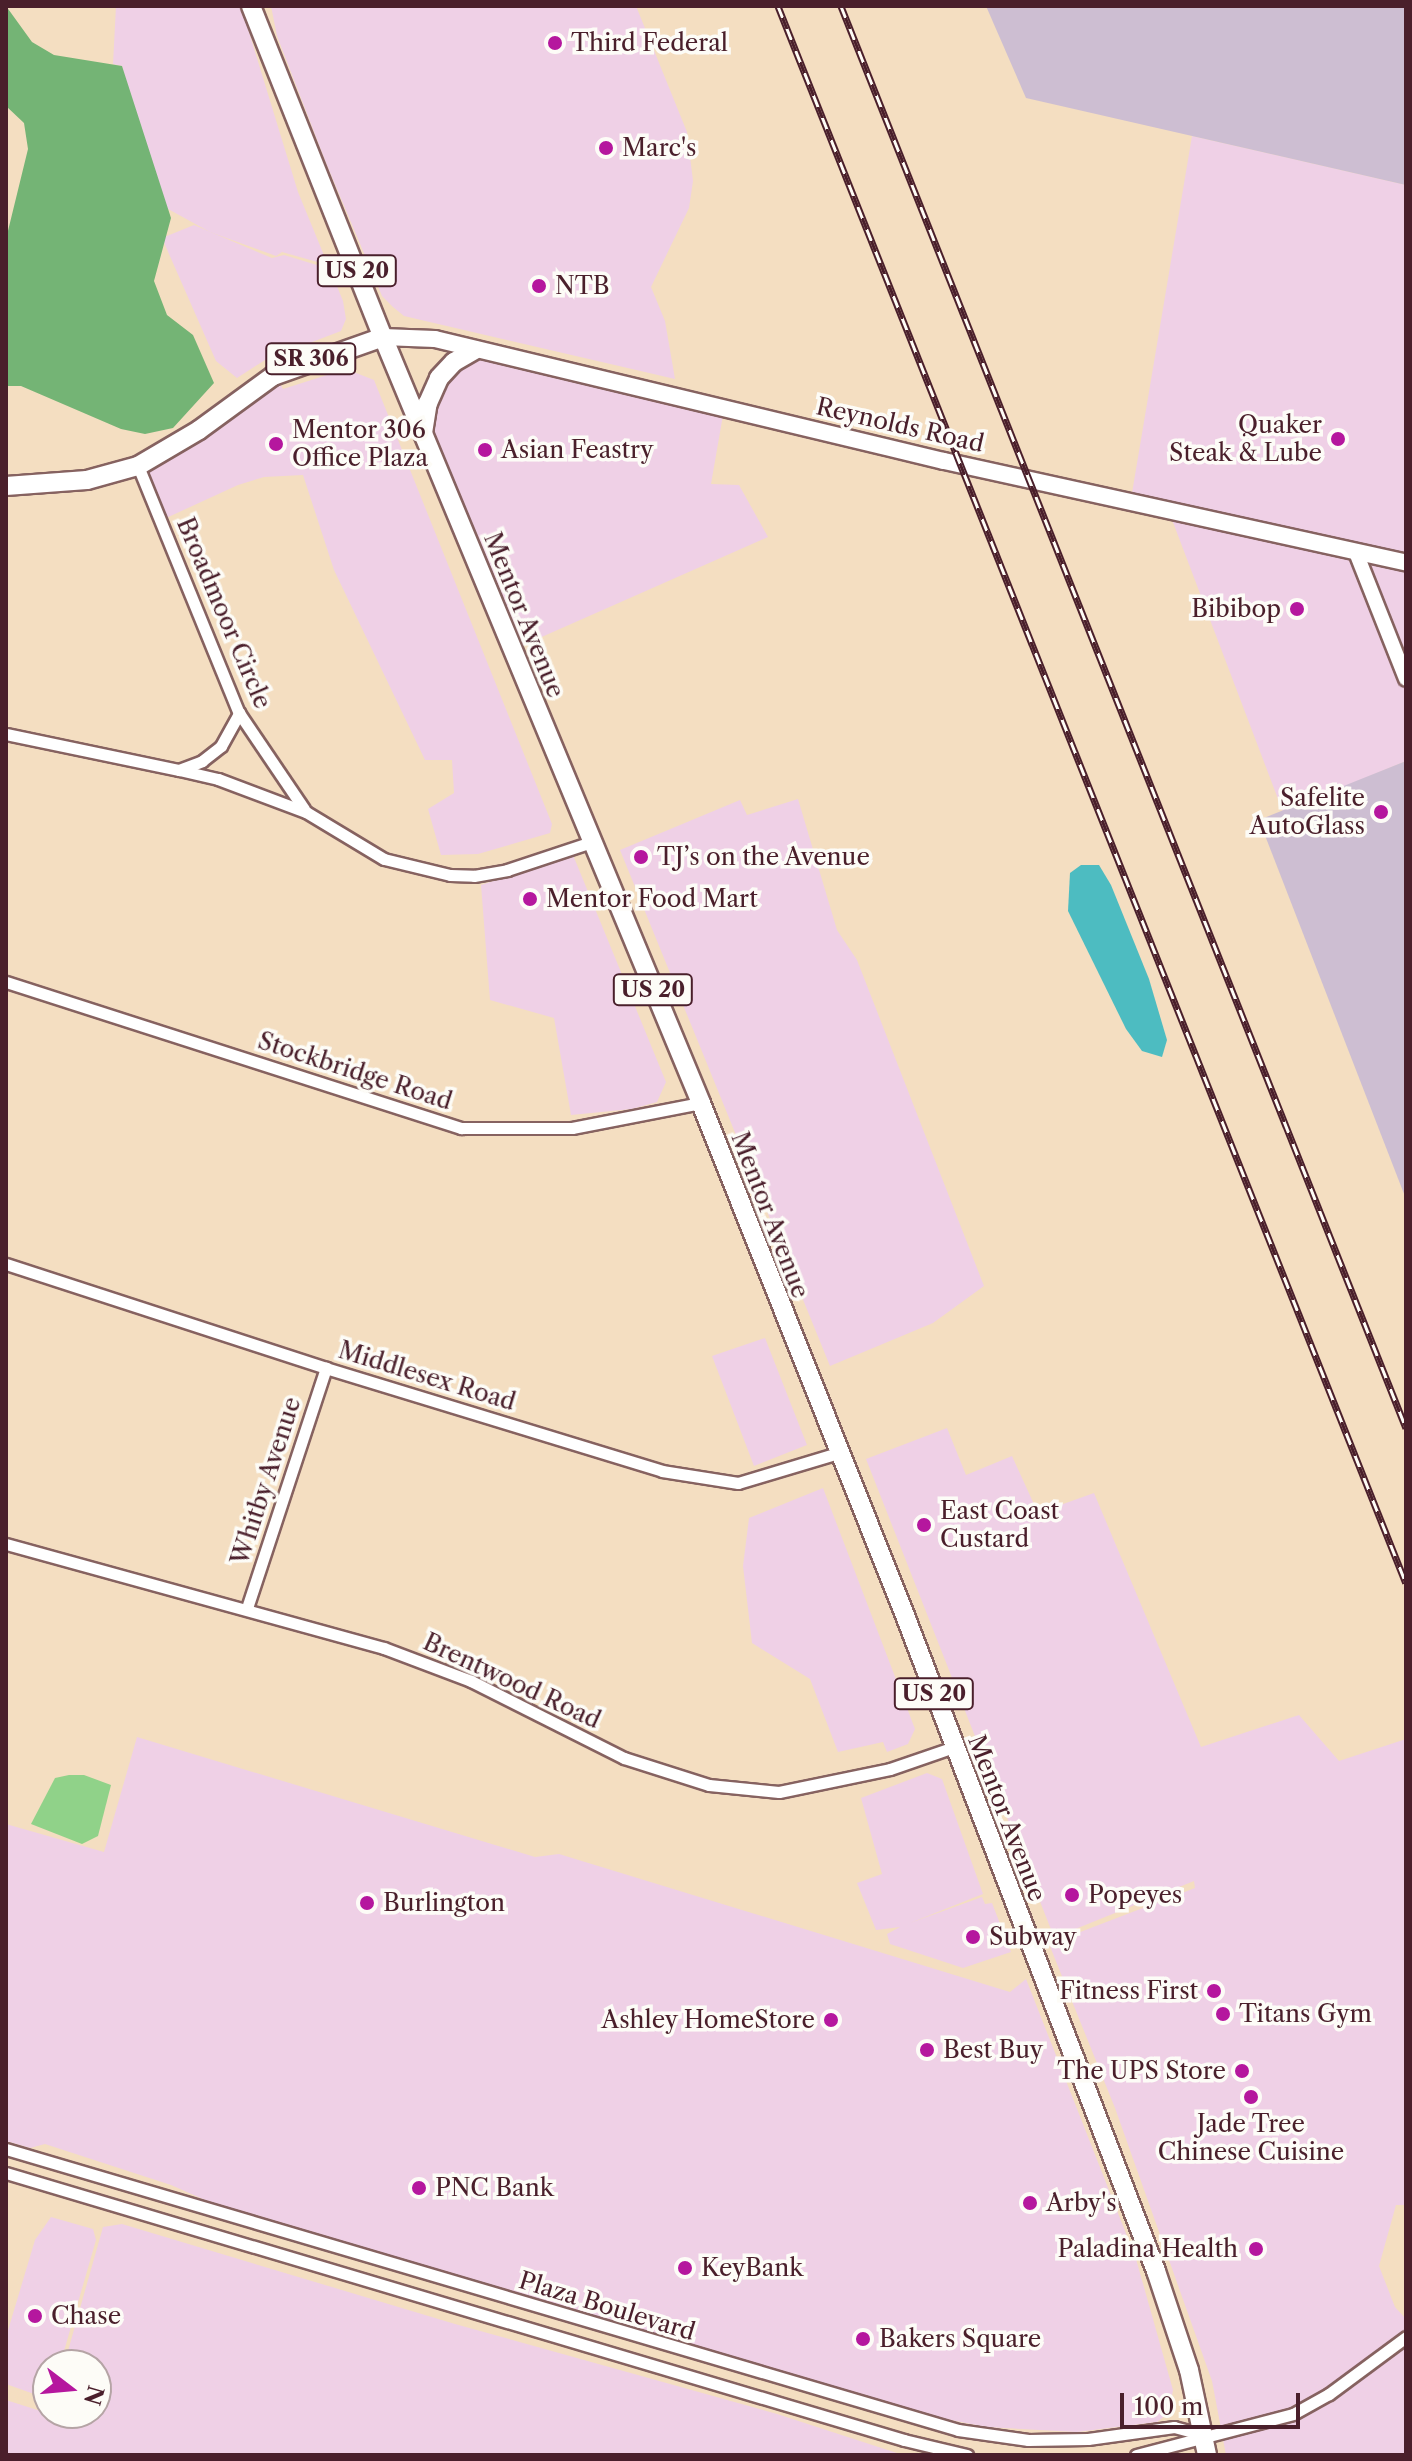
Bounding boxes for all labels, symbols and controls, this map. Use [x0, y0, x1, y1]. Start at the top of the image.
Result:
place label: Third Federal [571, 29, 728, 57]
marker: Third Federal [546, 34, 564, 52]
place label: Marc's [622, 134, 696, 162]
marker: Marc's [597, 139, 615, 157]
road number: US 20 [315, 253, 399, 289]
place label: NTB [555, 272, 610, 300]
marker: NTB [530, 277, 548, 295]
road number: SR 306 [263, 341, 359, 377]
street label: Reynolds Road [813, 392, 987, 458]
place label: Quaker Steak & Lube [1169, 411, 1322, 467]
place label: Mentor 306 Office Plaza [292, 416, 428, 472]
marker: Quaker Steak & Lube [1329, 430, 1347, 448]
marker: Mentor 306 Office Plaza [267, 435, 285, 453]
place label: Asian Feastry [501, 436, 654, 464]
marker: Asian Feastry [476, 441, 494, 459]
street label: Broadmoor Circle [171, 513, 277, 713]
street label: Mentor Avenue [477, 527, 571, 703]
place label: Bibibop [1191, 595, 1281, 623]
marker: Bibibop [1288, 600, 1306, 618]
place label: Safelite AutoGlass [1250, 784, 1365, 840]
marker: Safelite AutoGlass [1372, 803, 1390, 821]
place label: TJ’s on the Avenue [657, 843, 871, 871]
marker: TJ’s on the Avenue [632, 848, 650, 866]
place label: Mentor Food Mart [546, 885, 758, 913]
marker: Mentor Food Mart [521, 890, 539, 908]
road number: US 20 [611, 972, 695, 1008]
street label: Stockbridge Road [254, 1026, 456, 1116]
street label: Mentor Avenue [725, 1127, 815, 1303]
street label: Middlesex Road [335, 1335, 519, 1417]
street label: Whitby Avenue [225, 1393, 307, 1569]
place label: East Coast Custard [940, 1497, 1059, 1553]
marker: East Coast Custard [915, 1516, 933, 1534]
street label: Brentwood Road [419, 1627, 605, 1735]
road number: US 20 [892, 1676, 976, 1712]
street label: Mentor Avenue [962, 1730, 1052, 1906]
place label: Popeyes [1088, 1881, 1182, 1909]
marker: Popeyes [1063, 1886, 1081, 1904]
place label: Burlington [383, 1889, 505, 1917]
marker: Burlington [358, 1894, 376, 1912]
place label: Subway [989, 1923, 1077, 1951]
marker: Subway [964, 1928, 982, 1946]
place label: Fitness First [1059, 1977, 1198, 2005]
marker: Fitness First [1205, 1982, 1223, 2000]
place label: Titans Gym [1239, 2000, 1372, 2028]
marker: Titans Gym [1214, 2005, 1232, 2023]
place label: Ashley HomeStore [601, 2006, 815, 2034]
marker: Ashley HomeStore [822, 2011, 840, 2029]
place label: Best Buy [943, 2036, 1043, 2064]
marker: Best Buy [918, 2041, 936, 2059]
place label: The UPS Store [1057, 2057, 1226, 2085]
marker: The UPS Store [1233, 2062, 1251, 2080]
marker: Jade Tree Chinese Cuisine [1242, 2088, 1260, 2106]
place label: Jade Tree Chinese Cuisine [1158, 2110, 1344, 2166]
place label: PNC Bank [435, 2174, 554, 2202]
marker: PNC Bank [410, 2179, 428, 2197]
place label: Arby's [1046, 2189, 1117, 2217]
marker: Arby's [1021, 2194, 1039, 2212]
place label: Paladina Health [1057, 2235, 1238, 2263]
marker: Paladina Health [1245, 2238, 1267, 2260]
place label: KeyBank [701, 2254, 803, 2282]
marker: KeyBank [676, 2259, 694, 2277]
street label: Plaza Boulevard [515, 2266, 699, 2346]
place label: Chase [51, 2302, 121, 2330]
marker: Chase [26, 2307, 44, 2325]
place label: Bakers Square [879, 2325, 1041, 2353]
marker: Bakers Square [854, 2330, 872, 2348]
north arrow [32, 2349, 112, 2429]
scale bar [1124, 2377, 1304, 2427]
text: N [78, 2382, 109, 2408]
text: 100 m [1134, 2392, 1203, 2421]

